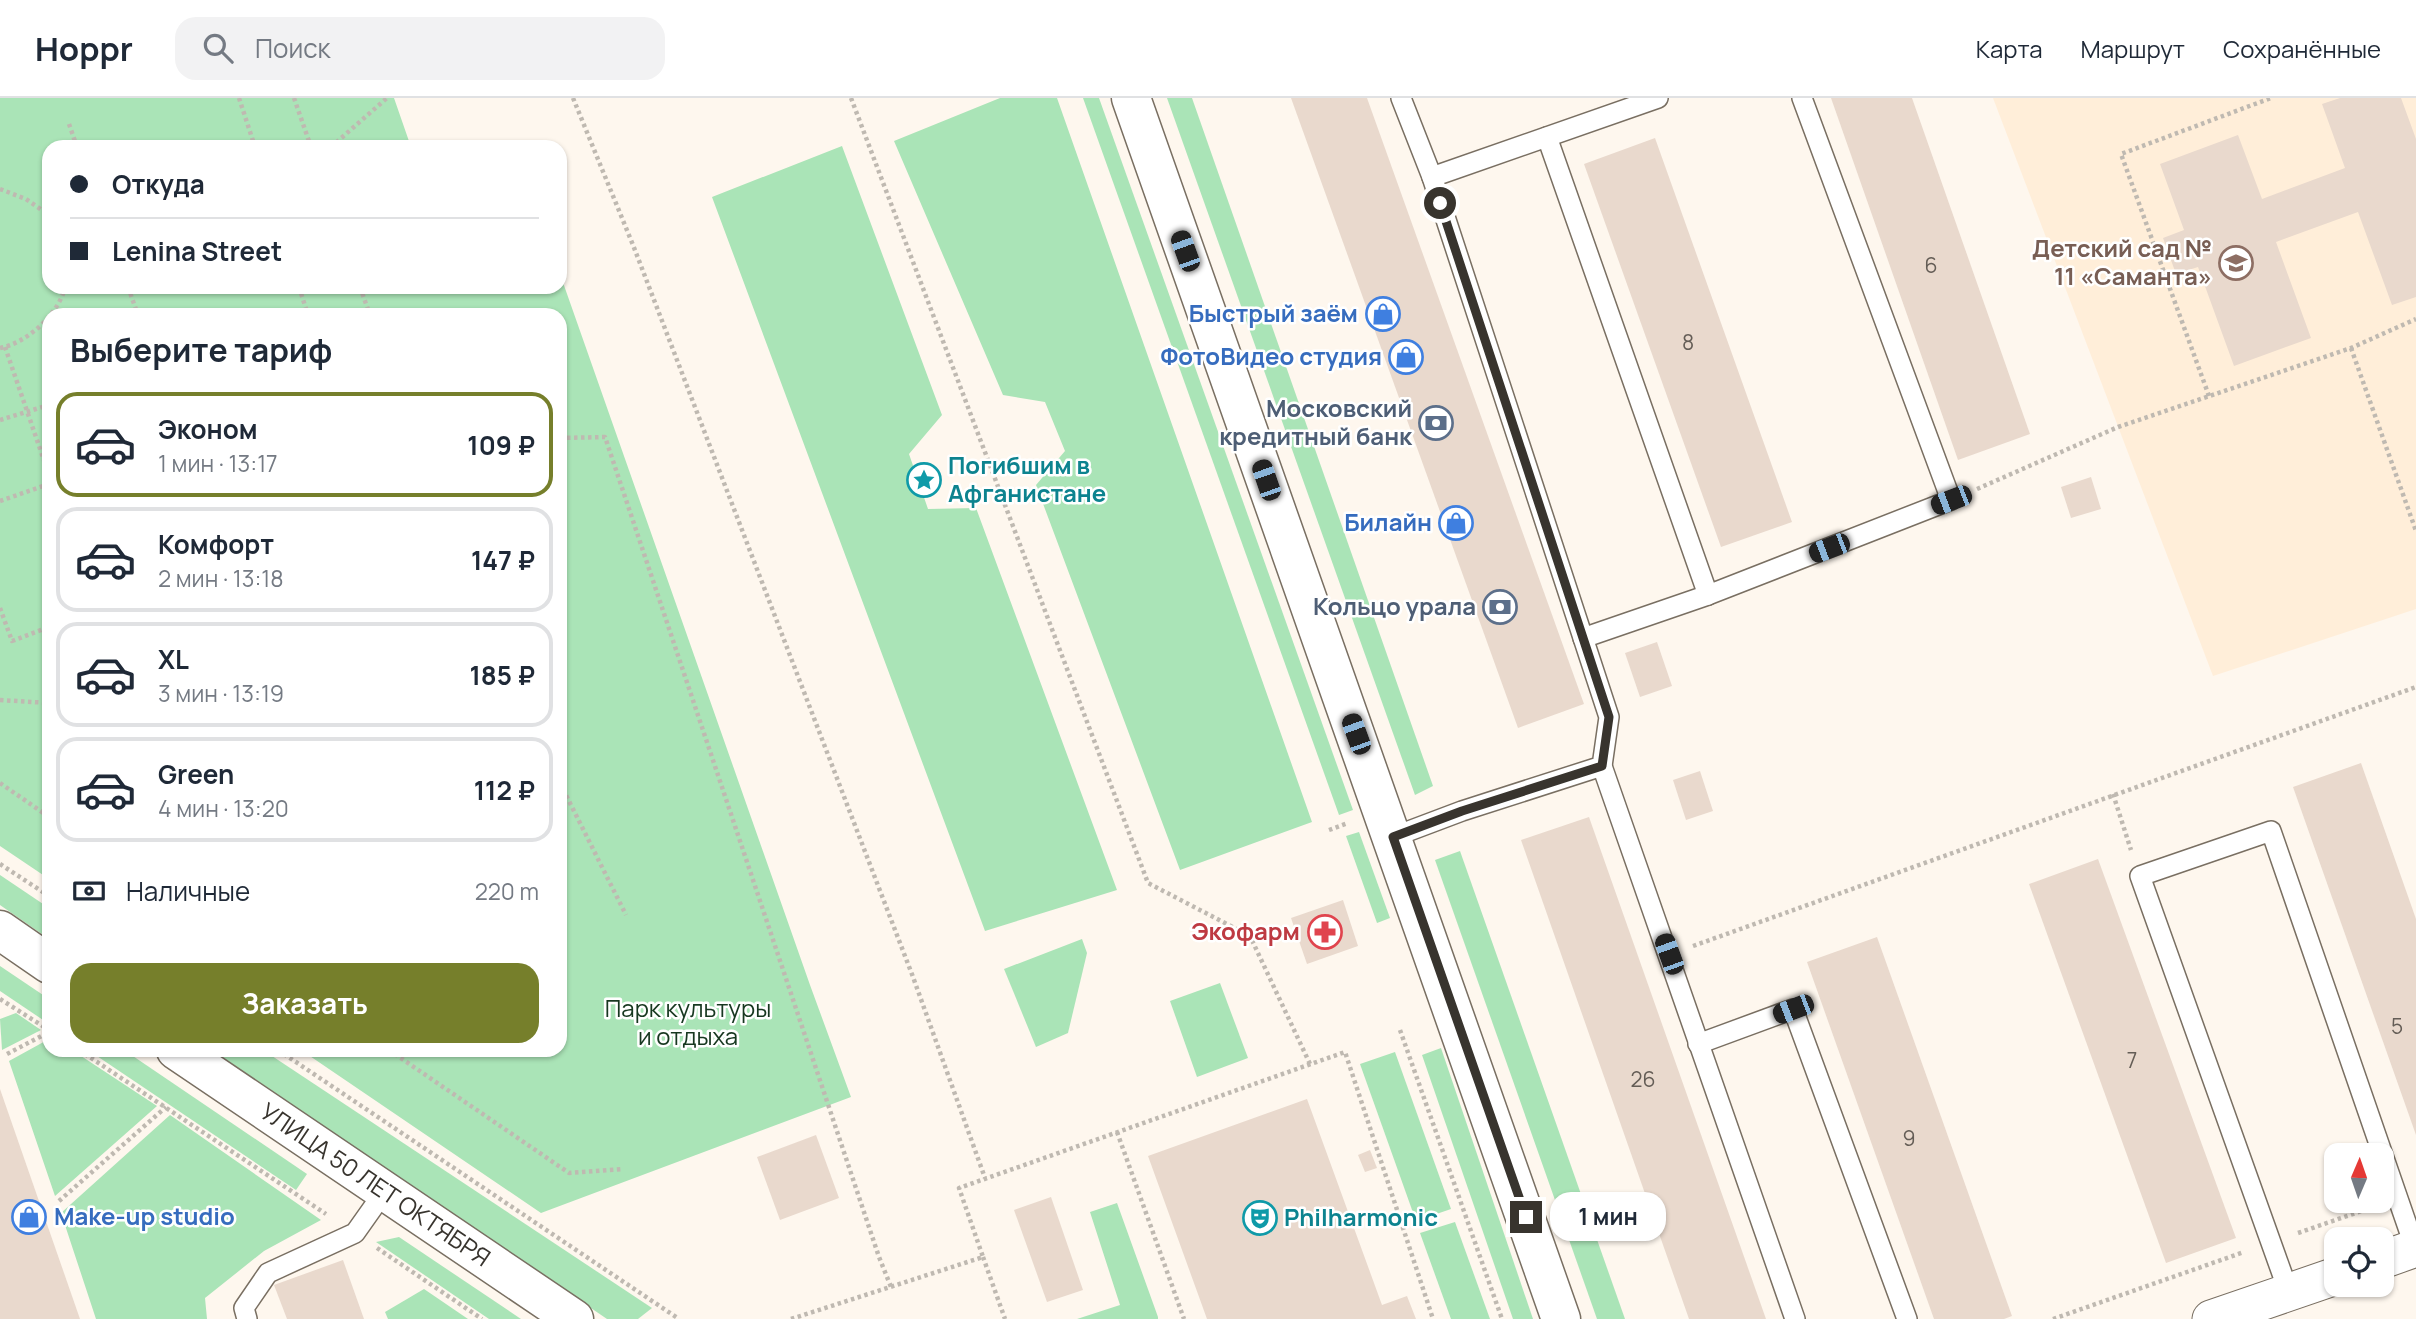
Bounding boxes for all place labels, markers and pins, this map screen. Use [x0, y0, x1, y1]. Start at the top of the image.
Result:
place label: Детский сад № 11 «Саманта» [2032, 231, 2212, 292]
school or university icon: Детский сад № 11 «Саманта» [2217, 244, 2255, 282]
shop icon: Быстрый заём [1364, 295, 1402, 333]
place label: Быстрый заём [1189, 296, 1358, 329]
shop icon: ФотоВидео студия [1387, 338, 1425, 376]
place label: ФотоВидео студия [1160, 339, 1382, 372]
place label: Московский кредитный банк [1219, 391, 1413, 452]
bank icon: Московский кредитный банк [1417, 404, 1455, 442]
place label: Погибшим в Афганистане [948, 448, 1106, 509]
place icon: Погибшим в Афганистане [905, 461, 943, 499]
shop icon: Билайн [1437, 504, 1475, 542]
place label: Билайн [1344, 505, 1432, 538]
bank icon: Кольцо урала [1481, 588, 1519, 626]
place label: Кольцо урала [1313, 589, 1476, 622]
pharmacy icon: Экофарм [1306, 913, 1344, 951]
place label: Экофарм [1191, 914, 1300, 947]
shop icon: Make-up studio [10, 1198, 48, 1236]
place label: Make-up studio [54, 1199, 235, 1232]
theatre icon: Philharmonic [1241, 1199, 1279, 1237]
place label: Philharmonic [1284, 1200, 1438, 1233]

